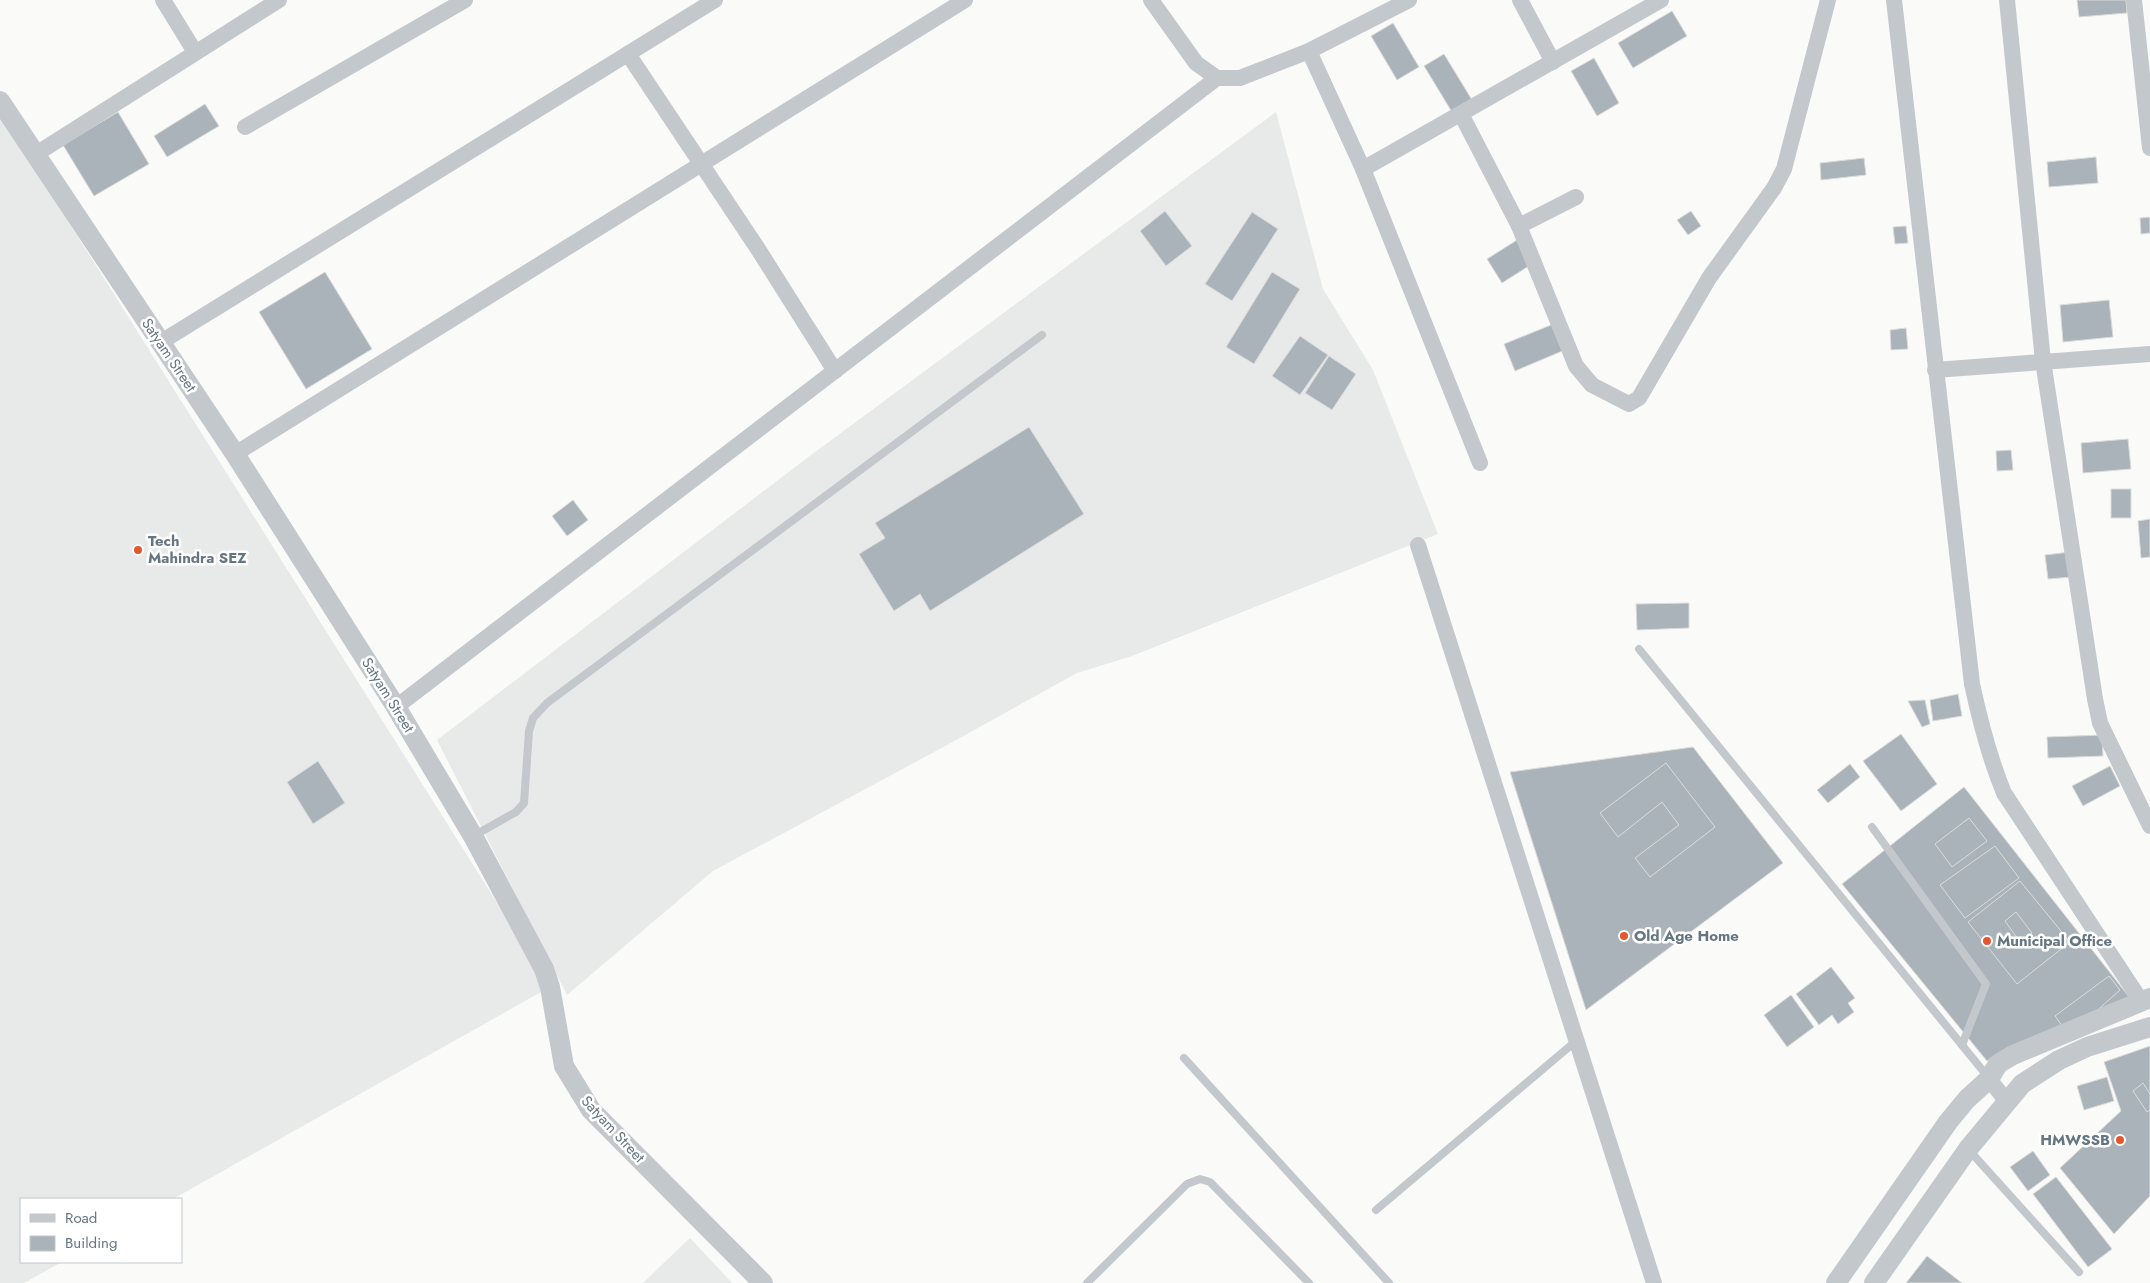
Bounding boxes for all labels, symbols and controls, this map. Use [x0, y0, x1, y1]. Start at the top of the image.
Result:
street label: Satyam Street [136, 314, 202, 397]
place label: Tech Mahindra SEZ [148, 530, 247, 569]
marker: Tech Mahindra SEZ [132, 544, 144, 556]
street label: Satyam Street [356, 653, 420, 737]
place label: Old Age Home [1634, 925, 1739, 947]
marker: Old Age Home [1618, 930, 1630, 942]
place label: Municipal Office [1997, 930, 2112, 952]
marker: Municipal Office [1981, 935, 1993, 947]
street label: Satyam Street [576, 1090, 650, 1168]
place label: HMWSSB [2040, 1129, 2110, 1151]
marker: HMWSSB [2114, 1134, 2126, 1146]
legend [20, 1198, 182, 1263]
text: Road [65, 1207, 97, 1229]
text: Building [65, 1232, 117, 1254]

